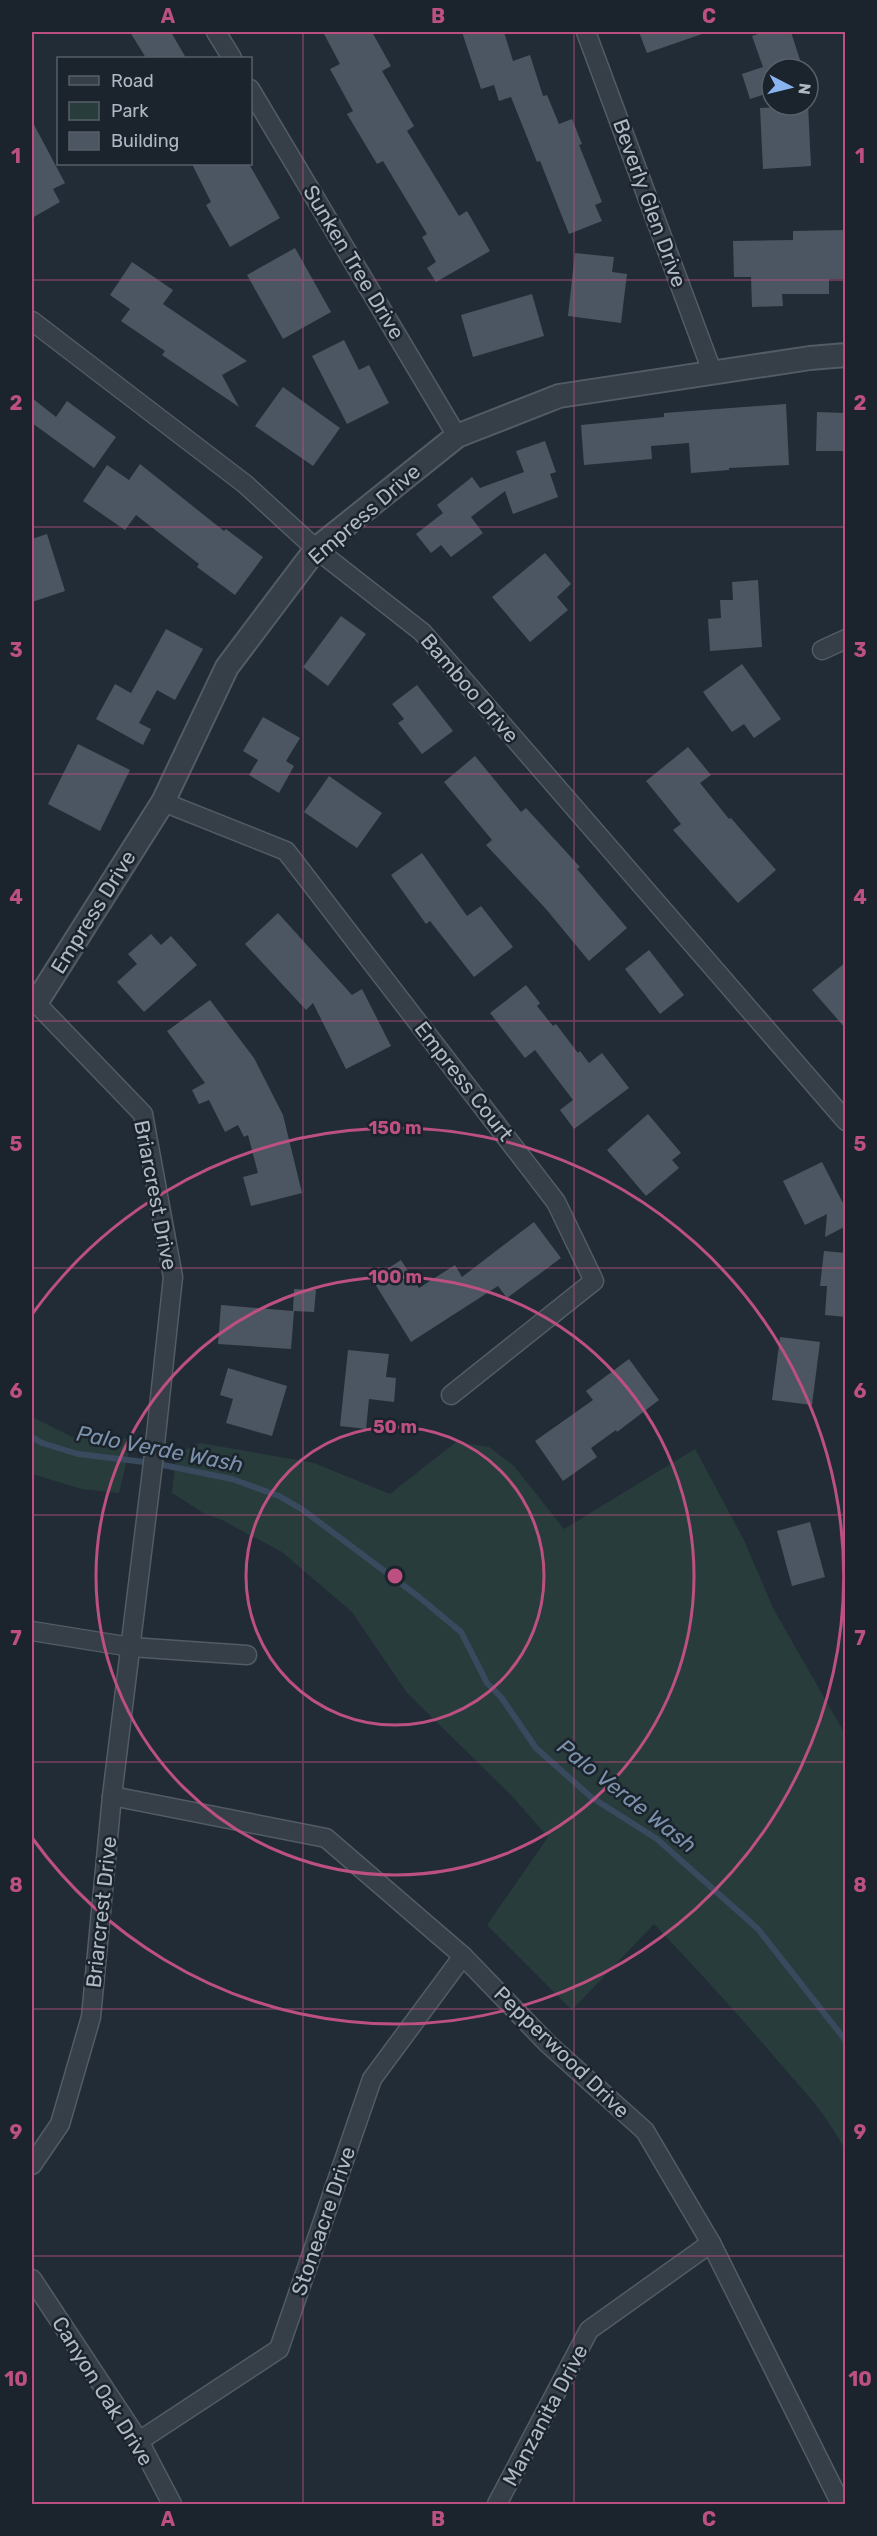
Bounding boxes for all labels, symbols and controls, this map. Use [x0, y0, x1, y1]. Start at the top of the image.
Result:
text: A [161, 4, 176, 28]
text: B [431, 4, 445, 28]
text: C [702, 4, 716, 28]
legend [57, 57, 252, 165]
north arrow [760, 57, 820, 117]
text: Road [111, 70, 154, 92]
text: N [794, 82, 815, 96]
text: Park [111, 100, 149, 122]
street label: Beverly Glen Drive [608, 115, 692, 291]
text: Building [111, 130, 179, 152]
text: 1 [11, 144, 21, 168]
text: 1 [855, 144, 865, 168]
street label: Sunken Tree Drive [298, 180, 410, 344]
text: 2 [10, 391, 23, 415]
text: 2 [854, 391, 867, 415]
street label: Empress Drive [303, 458, 425, 570]
street label: Bamboo Drive [416, 628, 524, 748]
text: 3 [9, 638, 23, 662]
text: 3 [853, 638, 867, 662]
street label: Empress Drive [45, 846, 141, 978]
text: 4 [9, 885, 23, 909]
text: 4 [853, 885, 867, 909]
street label: Empress Court [410, 1016, 518, 1146]
text: 150 m [368, 1117, 422, 1139]
street label: Briarcrest Drive [129, 1118, 183, 1272]
text: 5 [10, 1132, 23, 1156]
text: 5 [854, 1132, 867, 1156]
text: 100 m [368, 1266, 422, 1288]
text: 6 [9, 1379, 23, 1403]
text: 6 [853, 1379, 867, 1403]
text: 50 m [373, 1416, 417, 1438]
water label: Palo Verde Wash [74, 1420, 246, 1478]
centre of rings [385, 1566, 405, 1586]
text: 7 [10, 1626, 22, 1650]
text: 7 [854, 1626, 866, 1650]
water label: Palo Verde Wash [552, 1733, 702, 1859]
street label: Briarcrest Drive [81, 1835, 121, 1989]
text: 8 [9, 1873, 23, 1897]
text: 8 [853, 1873, 867, 1897]
street label: Pepperwood Drive [489, 1981, 635, 2123]
text: 9 [10, 2120, 23, 2144]
text: 9 [854, 2120, 867, 2144]
street label: Stoneacre Drive [286, 2143, 360, 2299]
street label: Canyon Oak Drive [47, 2312, 159, 2470]
street label: Manzanita Drive [497, 2340, 593, 2490]
text: 10 [4, 2367, 28, 2391]
text: 10 [848, 2367, 872, 2391]
text: A [161, 2507, 176, 2531]
text: B [431, 2507, 445, 2531]
text: C [702, 2507, 716, 2531]

